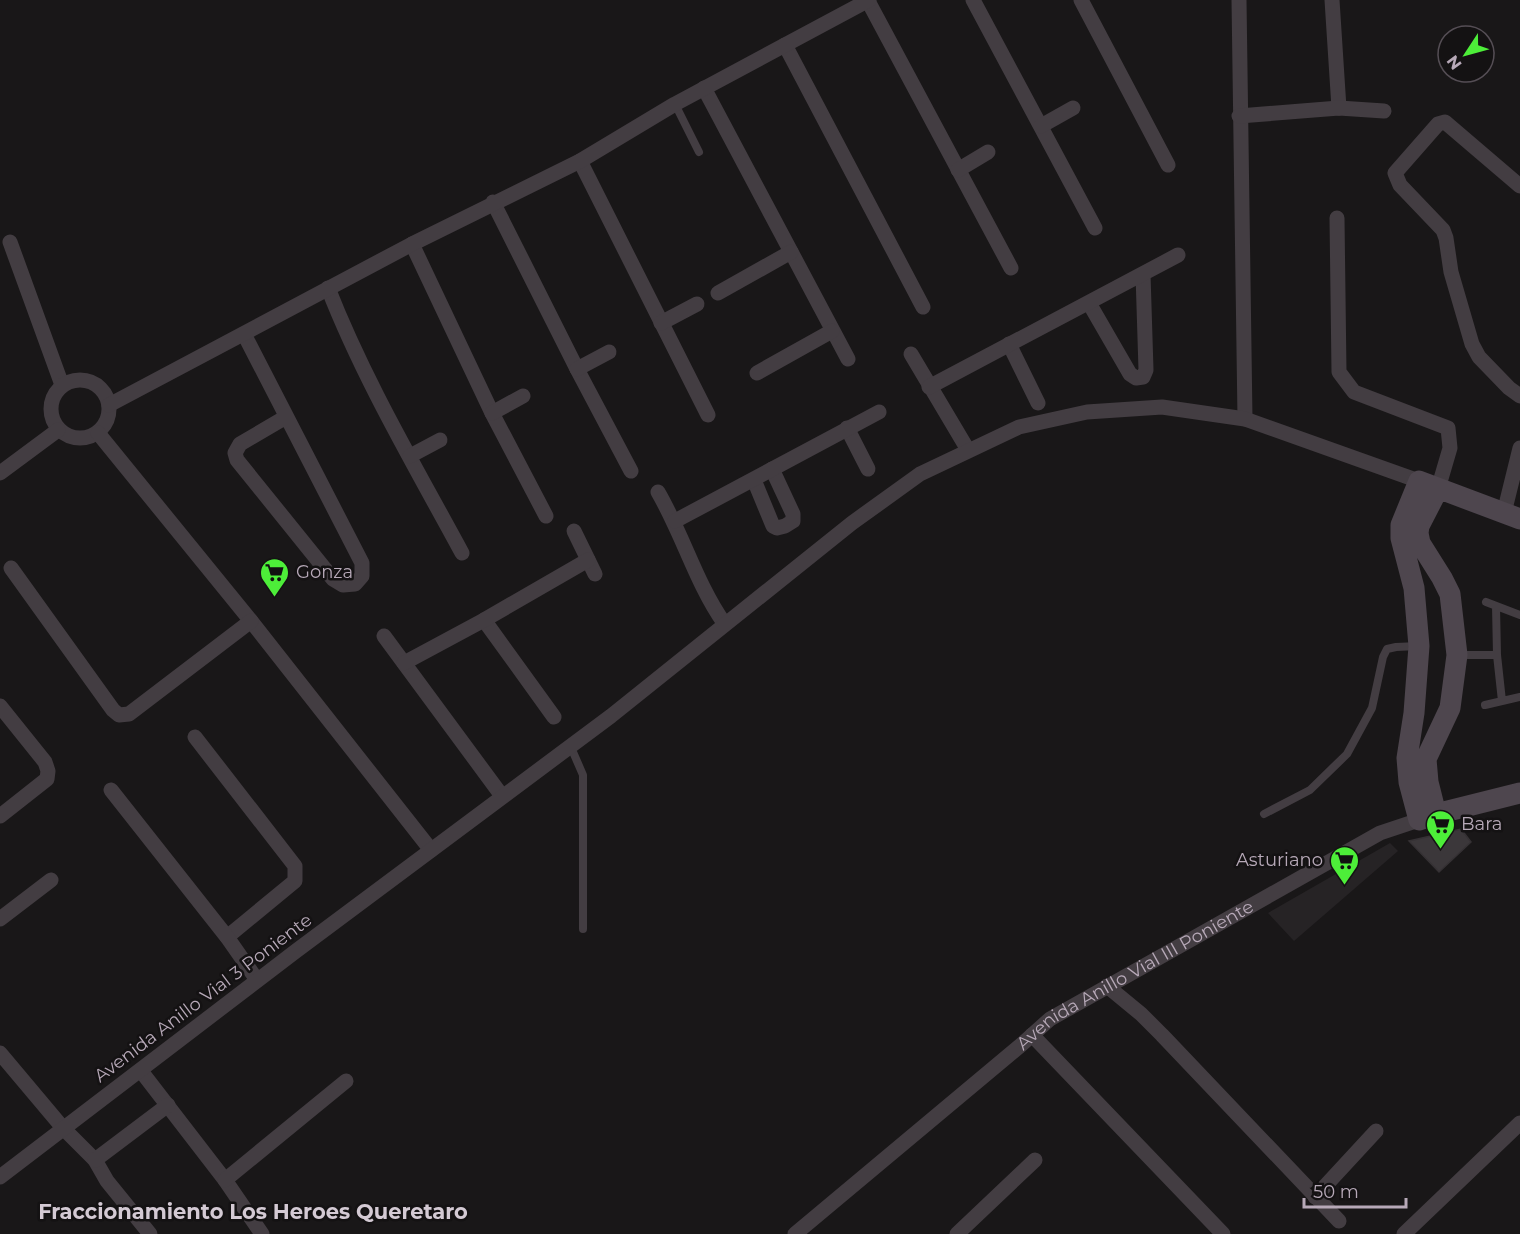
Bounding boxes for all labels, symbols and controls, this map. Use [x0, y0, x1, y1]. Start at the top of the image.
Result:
north arrow [1436, 24, 1496, 84]
text: N [1443, 52, 1466, 73]
supermarket icon: Gonza [259, 556, 291, 598]
place label: Gonza [296, 561, 353, 583]
supermarket icon: Bara [1424, 808, 1456, 850]
place label: Bara [1461, 813, 1502, 835]
supermarket icon: Asturiano [1328, 844, 1360, 886]
place label: Asturiano [1236, 849, 1323, 871]
street label: Avenida Anillo Vial III Poniente [1012, 895, 1258, 1055]
street label: Avenida Anillo Vial 3 Poniente [90, 909, 316, 1087]
scale bar [1304, 1171, 1406, 1209]
text: 50 m [1313, 1181, 1359, 1203]
district label: Fraccionamiento Los Heroes Queretaro [38, 1199, 468, 1224]

